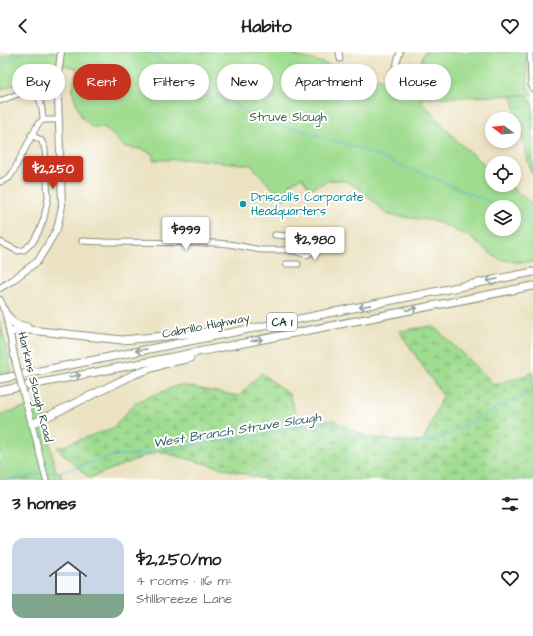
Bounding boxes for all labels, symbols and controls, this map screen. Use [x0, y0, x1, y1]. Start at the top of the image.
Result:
text: Habito [241, 14, 292, 39]
icon: back [12, 15, 34, 37]
icon: heart [499, 15, 521, 37]
chip: Buy [12, 64, 65, 100]
chip: Rent [73, 64, 131, 100]
chip: Filters [139, 64, 209, 100]
chip: New [217, 64, 273, 100]
chip: Apartment [281, 64, 377, 100]
chip: House [385, 64, 451, 100]
park label: Struve Slough [249, 109, 327, 127]
north arrow [485, 112, 521, 148]
map controls [485, 112, 521, 236]
pin: $2,250 [20, 156, 86, 190]
button: locate [485, 156, 521, 192]
text: $2,250 [32, 160, 74, 178]
place label: Driscoll's Corporate Headquarters [251, 189, 364, 220]
marker: Driscoll's Corporate Headquarters [238, 199, 248, 209]
button: layers [485, 200, 521, 236]
pin: $999 [162, 217, 210, 251]
text: $999 [171, 221, 201, 239]
pin: $2,980 [282, 227, 348, 261]
text: $2,980 [294, 231, 336, 249]
one-way arrow [486, 277, 499, 285]
one-way arrow [359, 302, 372, 310]
one-way arrow [406, 305, 419, 313]
street label: Cabrillo Highway [161, 309, 252, 344]
road number: CA 1 [267, 313, 297, 331]
street label: Harkins Slough Road [12, 330, 57, 444]
one-way arrow [251, 336, 264, 344]
one-way arrow [135, 347, 148, 355]
one-way arrow [68, 372, 81, 380]
water label: West Branch Struve Slough [152, 408, 323, 453]
text: 3 homes [12, 492, 76, 516]
icon: filters [499, 493, 521, 515]
text: $2,250/mo [136, 548, 221, 572]
icon: home [44, 554, 92, 602]
icon: heart [499, 567, 521, 589]
text: 4 rooms · 116 m² [136, 572, 232, 590]
text: Stillbreeze Lane [136, 590, 232, 608]

